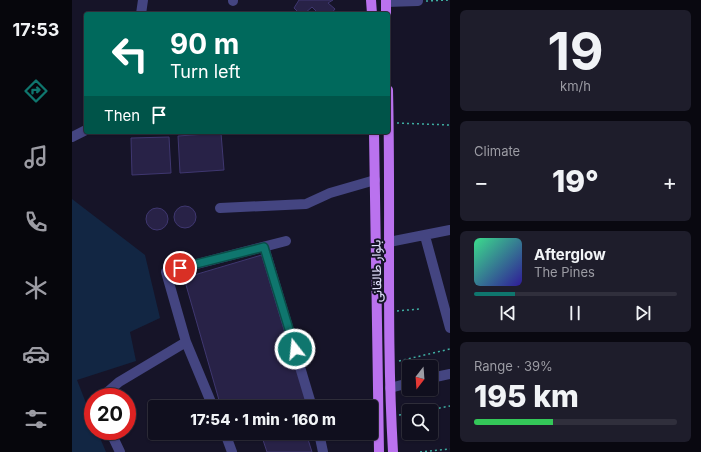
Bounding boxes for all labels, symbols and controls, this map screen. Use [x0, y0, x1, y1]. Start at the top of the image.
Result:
text: 17:53 [13, 19, 59, 40]
text: 19 [547, 20, 604, 83]
text: 90 m [170, 27, 239, 61]
icon: left [104, 28, 156, 80]
text: Turn left [170, 61, 240, 82]
icon: directions [22, 77, 50, 105]
text: km/h [560, 78, 591, 94]
icon: arrive [148, 104, 170, 126]
text: Then [104, 106, 140, 125]
icon: music [22, 143, 50, 171]
text: Climate [474, 143, 520, 159]
text: 19° [552, 163, 599, 199]
text: − [474, 169, 489, 195]
text: + [662, 169, 677, 195]
icon: phone [22, 208, 50, 236]
street label: بلوار طالقانی [367, 239, 386, 302]
text: Afterglow [534, 245, 606, 264]
pin [163, 251, 197, 285]
icon: arrive [169, 257, 191, 279]
text: The Pines [534, 264, 595, 280]
icon: climate [22, 274, 50, 302]
icon: previous [497, 302, 519, 324]
icon: pause [564, 302, 586, 324]
icon: next [632, 302, 654, 324]
position arrow [274, 328, 316, 370]
icon: car [22, 340, 50, 368]
text: Range · 39% [474, 358, 553, 374]
north arrow [402, 360, 438, 396]
map controls [402, 360, 438, 440]
text: 195 km [474, 378, 579, 414]
speed limit sign: 20 [84, 388, 136, 440]
button: search [402, 404, 438, 440]
icon: filters [22, 405, 50, 433]
text: 17:54 · 1 min · 160 m [190, 410, 336, 429]

